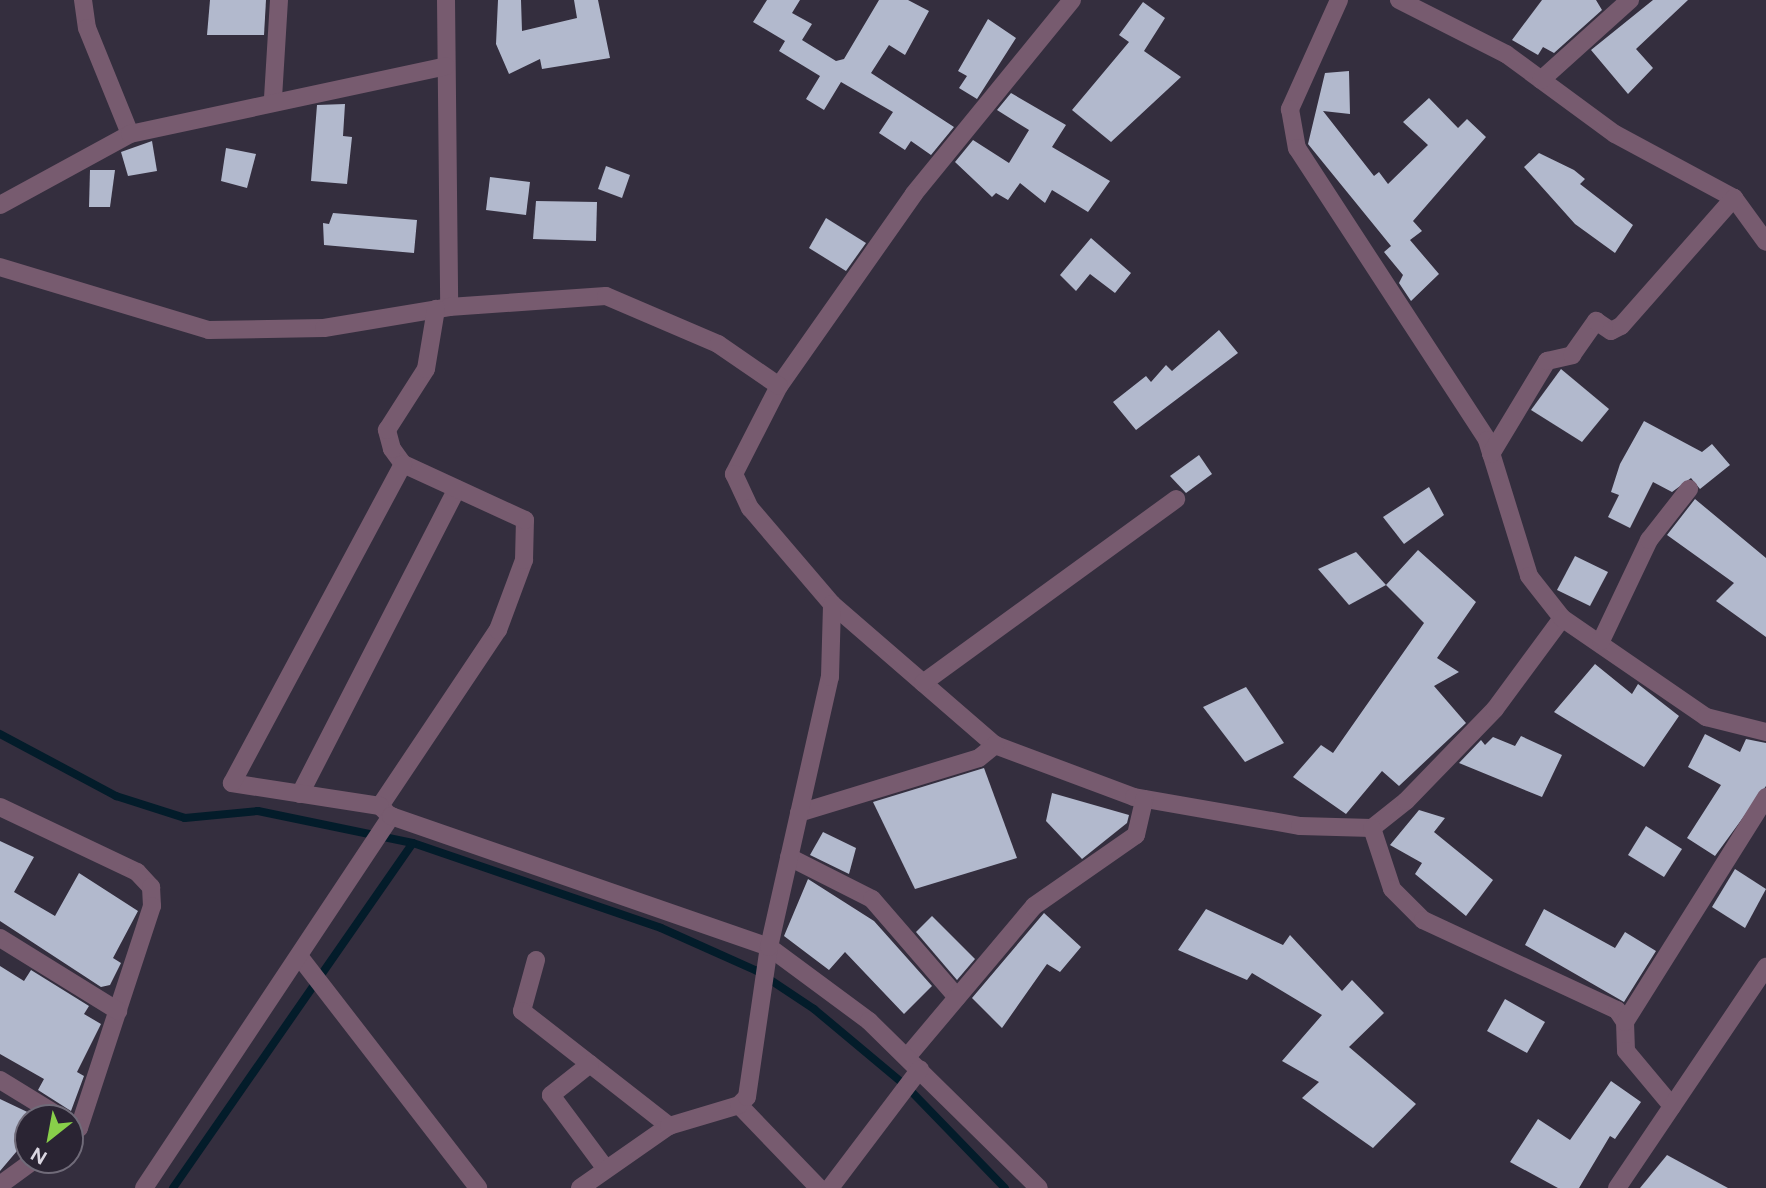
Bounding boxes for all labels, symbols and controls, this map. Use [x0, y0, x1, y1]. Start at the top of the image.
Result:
north arrow [14, 1104, 84, 1174]
text: N [27, 1142, 51, 1169]

